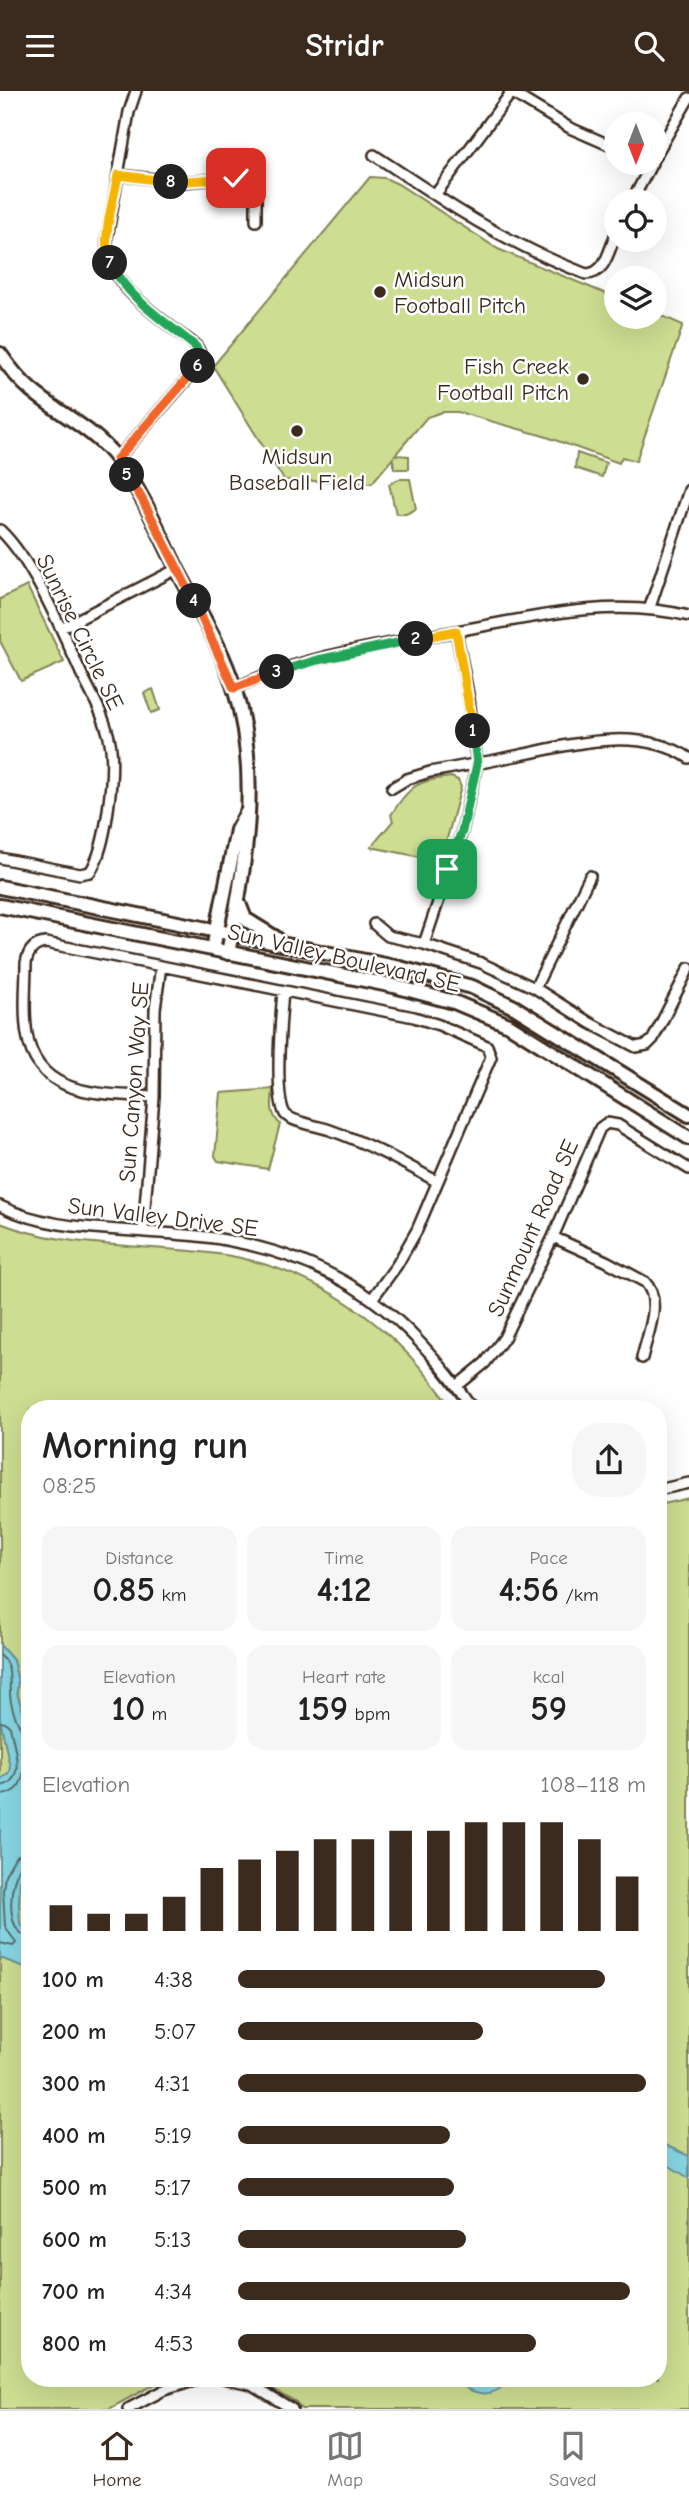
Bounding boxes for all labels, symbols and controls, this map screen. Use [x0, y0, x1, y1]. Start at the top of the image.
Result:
icon: menu [21, 27, 59, 65]
text: Stridr [305, 27, 384, 64]
icon: search [630, 27, 668, 65]
north arrow [604, 112, 667, 175]
map controls [604, 112, 667, 329]
pin [206, 148, 266, 208]
icon: check [217, 159, 255, 197]
pin: 8 [154, 165, 188, 199]
text: 8 [166, 170, 175, 192]
button: locate [604, 189, 667, 252]
pin: 7 [92, 245, 128, 281]
text: 7 [105, 251, 114, 273]
place label: Midsun Football Pitch [394, 266, 526, 319]
button: layers [604, 266, 667, 329]
marker: Midsun Football Pitch [372, 284, 388, 300]
pin: 6 [180, 349, 216, 383]
place label: Fish Creek Football Pitch [437, 353, 569, 406]
text: 6 [193, 354, 202, 376]
marker: Fish Creek Football Pitch [575, 371, 591, 387]
marker: Midsun Baseball Field [289, 423, 305, 439]
place label: Midsun Baseball Field [229, 443, 365, 496]
pin: 5 [110, 457, 144, 493]
text: 5 [121, 463, 132, 485]
street label: Sunrise Circle SE [31, 550, 129, 714]
pin: 4 [176, 583, 212, 619]
text: 4 [189, 589, 198, 611]
pin: 2 [398, 621, 434, 657]
text: 2 [411, 627, 420, 649]
pin: 3 [260, 655, 294, 689]
text: 3 [272, 660, 281, 682]
pin: 1 [456, 713, 490, 749]
text: 1 [469, 719, 476, 741]
pin [417, 839, 477, 899]
icon: arrive [428, 850, 466, 888]
street label: Sun Valley Boulevard SE [225, 918, 463, 998]
street label: Sun Canyon Way SE [114, 981, 154, 1183]
street label: Sunmount Road SE [482, 1135, 584, 1321]
street label: Sun Valley Drive SE [67, 1192, 260, 1242]
button: share [572, 1423, 646, 1497]
text: Morning run [42, 1424, 248, 1468]
text: 08:25 [42, 1472, 97, 1499]
text: Distance [105, 1547, 173, 1569]
text: Time [324, 1547, 364, 1569]
text: Pace [530, 1547, 568, 1569]
text: 0.85 [92, 1569, 155, 1610]
text: 4:12 [317, 1569, 371, 1610]
text: 4:56 [499, 1569, 559, 1610]
text: km [155, 1584, 186, 1606]
text: /km [559, 1584, 599, 1606]
text: Elevation [103, 1666, 176, 1688]
text: Heart rate [302, 1666, 386, 1688]
text: kcal [533, 1666, 565, 1688]
text: 10 [111, 1688, 145, 1729]
text: 159 [298, 1688, 348, 1729]
text: 59 [530, 1688, 567, 1729]
text: m [145, 1703, 167, 1725]
text: bpm [348, 1703, 390, 1725]
text: Elevation [42, 1771, 130, 1798]
text: 108–118 m [540, 1771, 646, 1798]
text: 100 m [42, 1966, 104, 1993]
text: 4:38 [154, 1966, 193, 1993]
text: 200 m [42, 2018, 106, 2045]
text: 5:07 [154, 2018, 196, 2045]
text: 300 m [42, 2070, 106, 2097]
text: 4:31 [154, 2070, 190, 2097]
text: 400 m [42, 2122, 106, 2149]
text: 5:19 [154, 2122, 192, 2149]
text: 500 m [42, 2174, 107, 2201]
text: 5:17 [154, 2174, 191, 2201]
text: 600 m [42, 2226, 107, 2253]
text: 5:13 [154, 2226, 191, 2253]
text: 700 m [42, 2278, 105, 2305]
text: 4:34 [154, 2278, 192, 2305]
text: 800 m [42, 2330, 107, 2357]
text: 4:53 [154, 2330, 193, 2357]
tab: Home [92, 2427, 141, 2491]
tab: Map [326, 2427, 364, 2491]
tab: Saved [549, 2427, 597, 2491]

